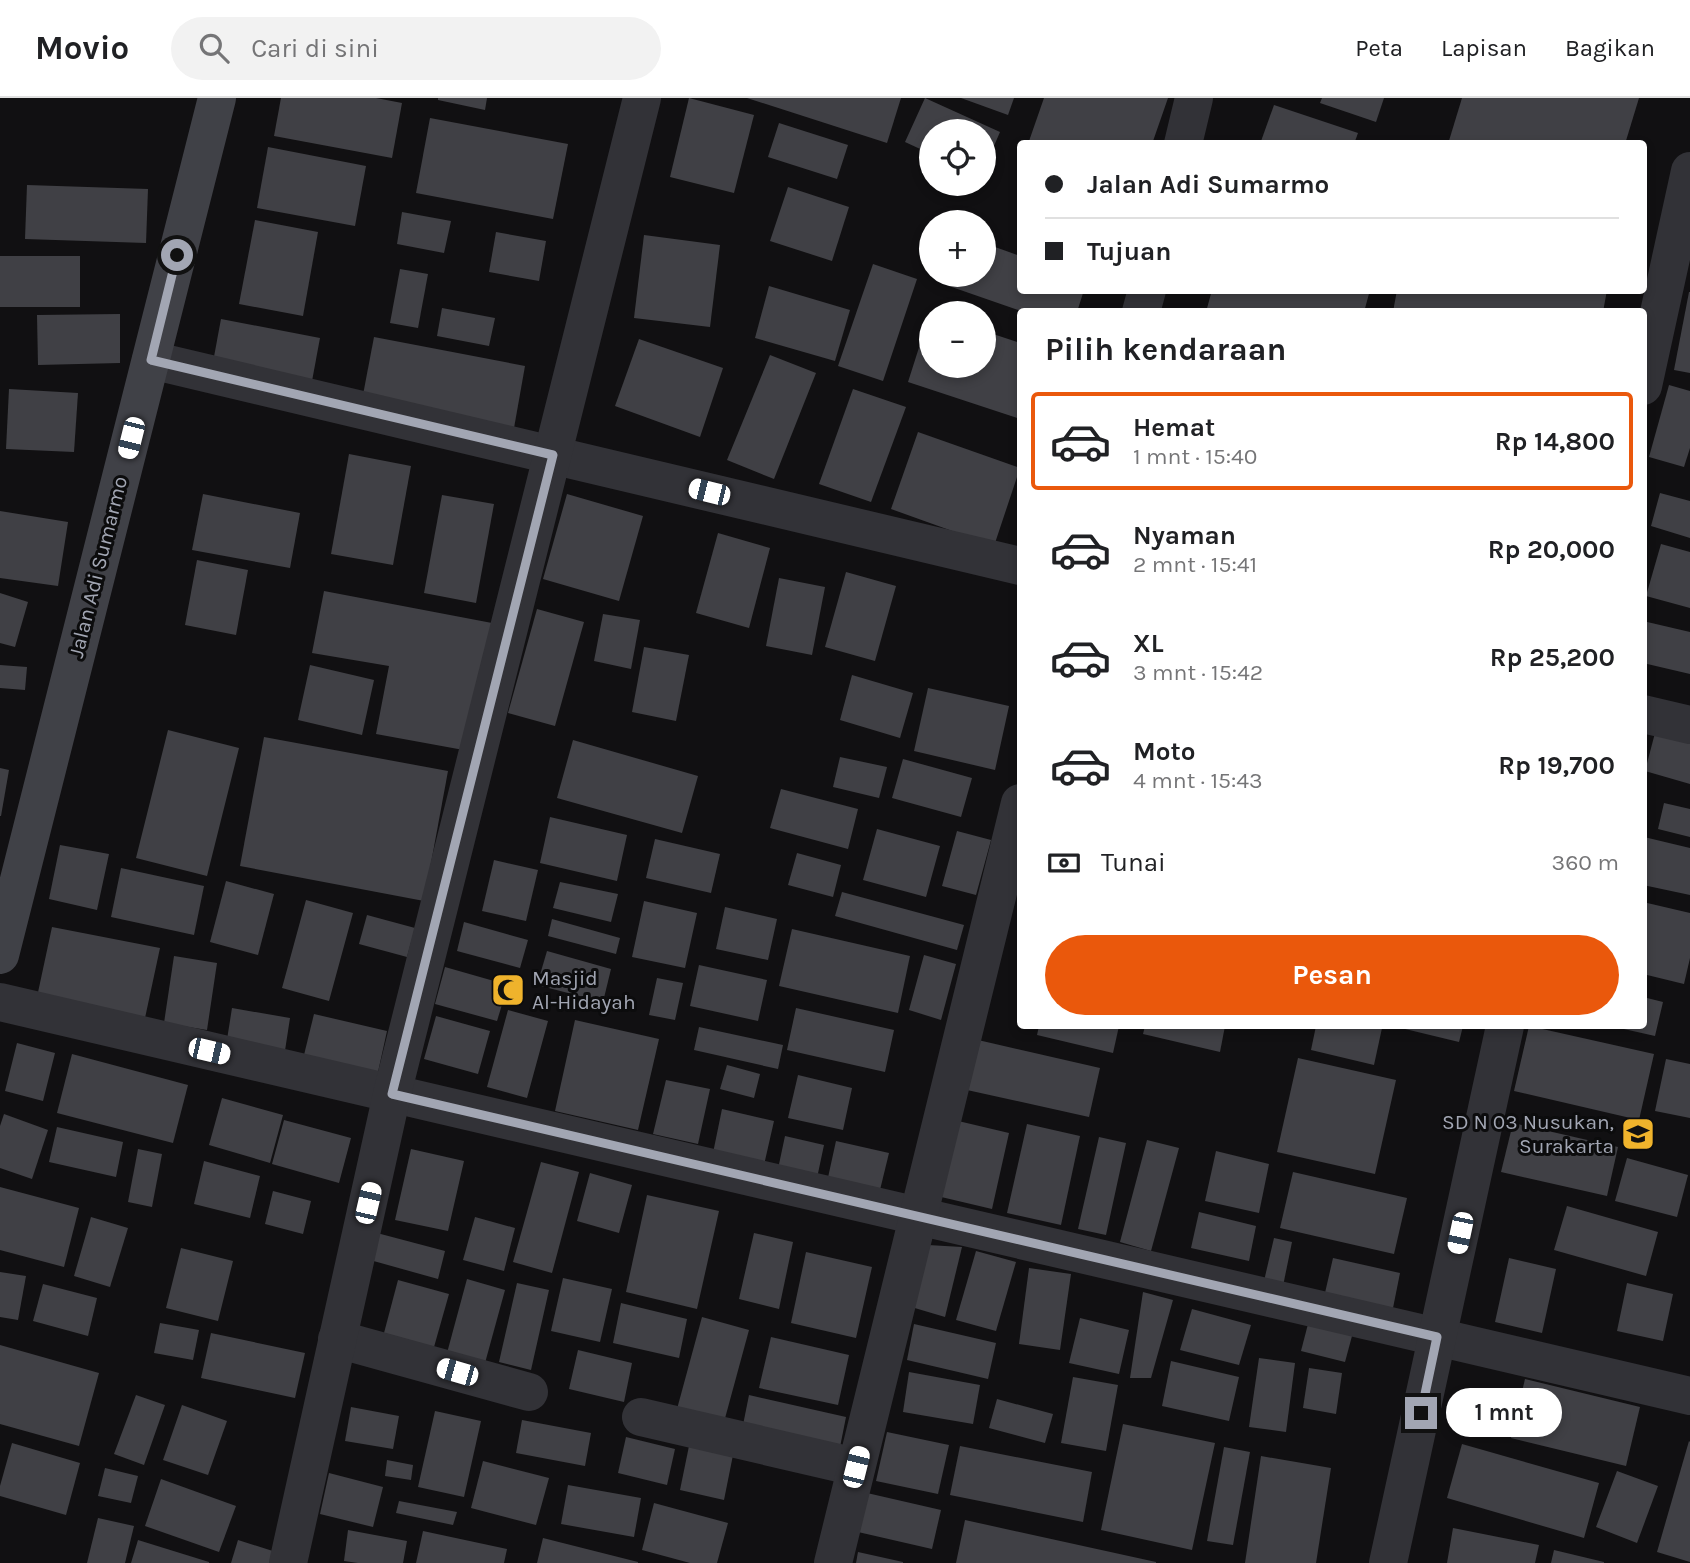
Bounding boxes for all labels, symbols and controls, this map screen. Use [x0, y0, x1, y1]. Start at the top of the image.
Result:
search box [171, 17, 661, 80]
text: Movio [35, 29, 129, 67]
icon: search [195, 29, 233, 67]
text: Cari di sini [251, 33, 379, 64]
text: Peta [1355, 34, 1403, 62]
text: Lapisan [1441, 34, 1527, 62]
text: Bagikan [1565, 34, 1655, 62]
map controls [919, 119, 996, 378]
button: locate [919, 119, 996, 196]
text: Jalan Adi Sumarmo [1087, 169, 1329, 200]
button: + [919, 210, 996, 287]
text: Tujuan [1087, 236, 1171, 267]
route start [161, 239, 193, 271]
button: − [919, 301, 996, 378]
text: Pilih kendaraan [1045, 331, 1286, 368]
icon: car [1049, 410, 1112, 473]
text: Hemat [1133, 412, 1215, 443]
car [116, 415, 147, 461]
text: Rp 14,800 [1495, 426, 1615, 457]
text: 1 mnt · 15:40 [1133, 443, 1258, 470]
street label: Jalan Adi Sumarmo [64, 474, 132, 660]
car [687, 477, 732, 507]
icon: car [1049, 518, 1112, 581]
text: Nyaman [1133, 520, 1236, 551]
text: Rp 20,000 [1488, 534, 1615, 565]
text: 2 mnt · 15:41 [1133, 551, 1257, 578]
icon: car [1049, 626, 1112, 689]
text: XL [1133, 628, 1164, 659]
text: Rp 25,200 [1490, 642, 1615, 673]
text: 3 mnt · 15:42 [1133, 659, 1263, 686]
icon: car [1049, 734, 1112, 797]
text: Moto [1133, 736, 1195, 767]
text: Rp 19,700 [1498, 750, 1615, 781]
text: 4 mnt · 15:43 [1133, 767, 1263, 794]
icon: cash [1045, 844, 1083, 882]
text: Tunai [1101, 847, 1166, 878]
text: 360 m [1552, 849, 1619, 876]
button: Pesan [1045, 935, 1619, 1015]
place label: Masjid Al-Hidayah [532, 966, 636, 1014]
mosque icon: Masjid Al-Hidayah [489, 971, 527, 1009]
car [187, 1036, 232, 1066]
place label: SD N 03 Nusukan, Surakarta [1442, 1110, 1614, 1158]
school or university icon: SD N 03 Nusukan, Surakarta [1619, 1115, 1657, 1153]
car [354, 1180, 383, 1226]
car [1446, 1210, 1475, 1256]
car [434, 1356, 481, 1388]
callout: 1 mnt [1446, 1388, 1561, 1438]
route end [1405, 1397, 1437, 1429]
text: 1 mnt [1474, 1399, 1534, 1426]
car [841, 1444, 872, 1490]

